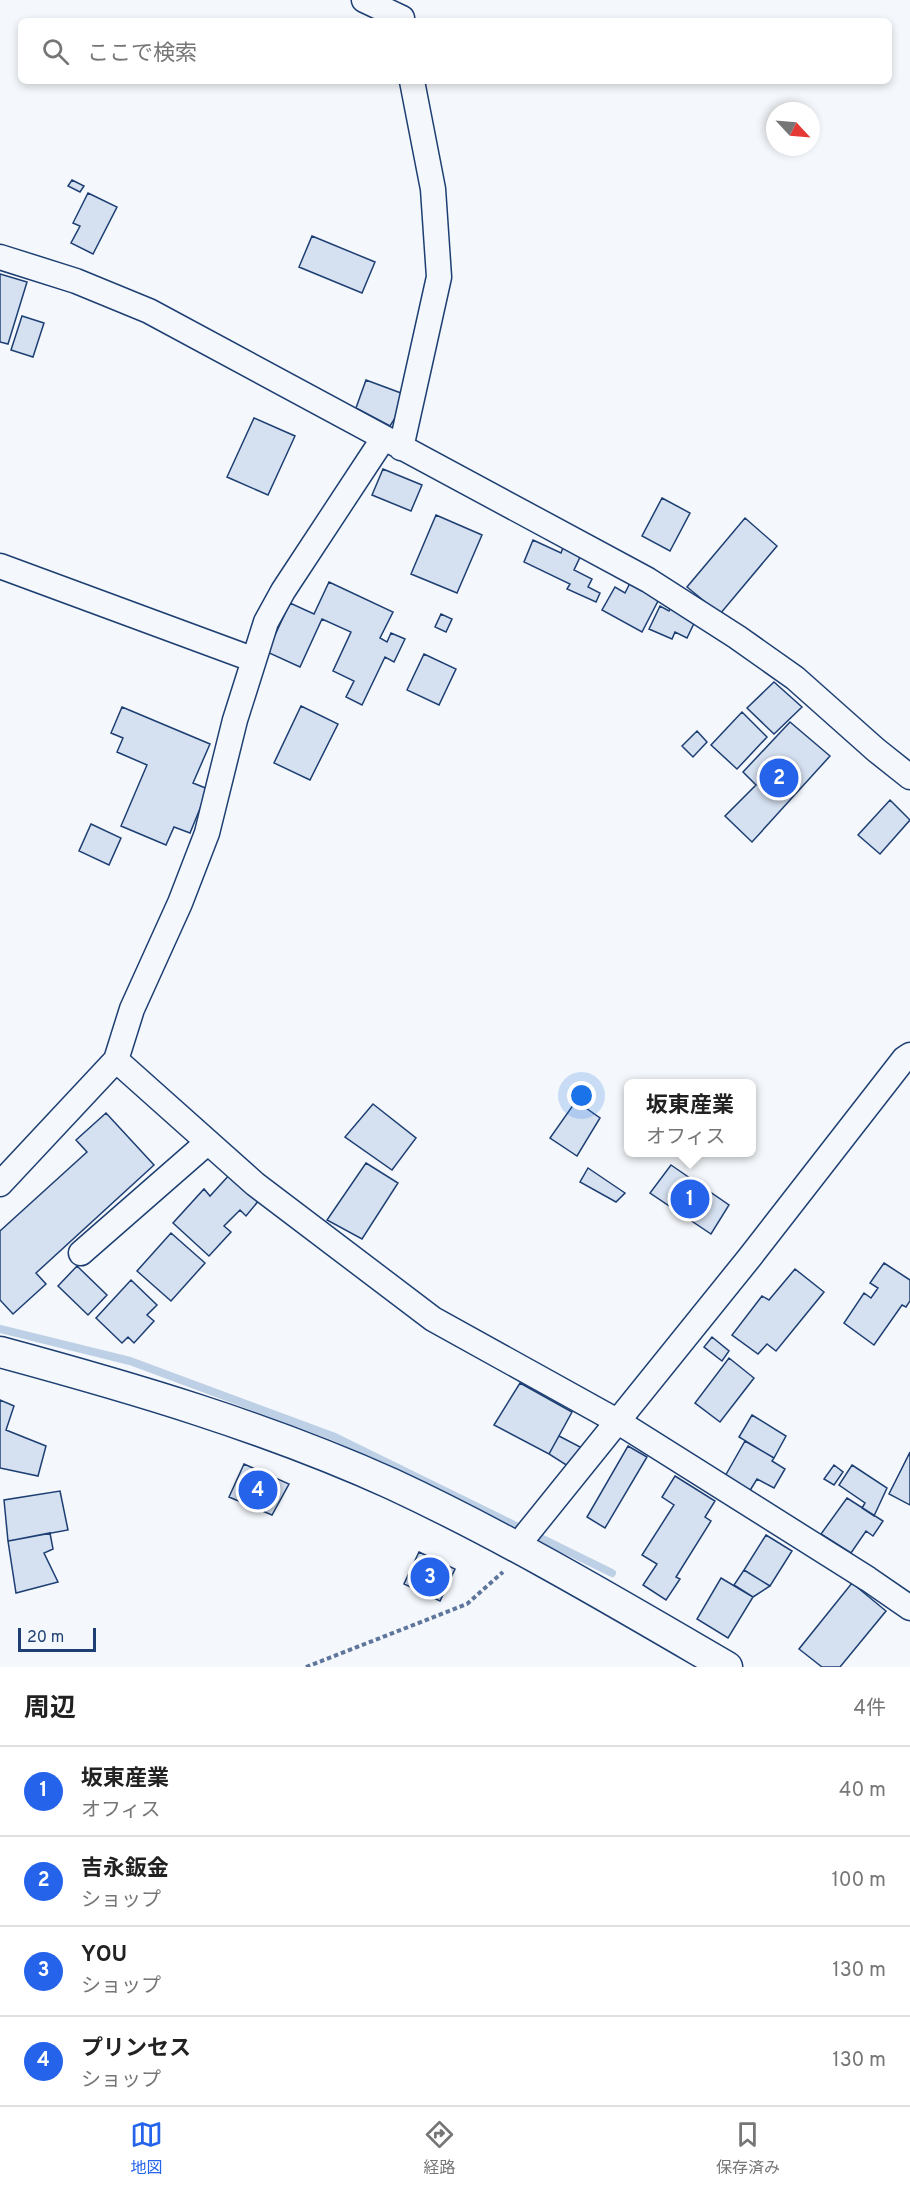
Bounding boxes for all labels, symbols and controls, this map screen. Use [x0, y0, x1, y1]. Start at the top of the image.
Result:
search box [18, 18, 892, 84]
icon: search [39, 35, 72, 68]
text: ここで検索 [87, 41, 197, 68]
north arrow [766, 102, 820, 156]
pin: 2 [760, 756, 798, 800]
popup [624, 1079, 756, 1157]
your location [567, 1081, 596, 1110]
text: 坂東産業 [646, 1093, 734, 1120]
text: オフィス [646, 1125, 726, 1151]
pin: 1 [670, 1176, 710, 1222]
pin: 4 [238, 1468, 278, 1512]
pin: 3 [410, 1554, 450, 1600]
scale bar [18, 1625, 96, 1652]
text: 20 m [27, 1628, 64, 1648]
text: 周辺 [24, 1693, 76, 1726]
text: 4件 [854, 1696, 886, 1722]
text: 坂東産業 [81, 1766, 169, 1793]
text: 1 [40, 1778, 48, 1804]
text: 40 m [839, 1778, 886, 1804]
text: オフィス [81, 1798, 161, 1824]
text: 吉永鈑金 [81, 1856, 169, 1883]
text: 2 [37, 1868, 50, 1894]
text: 100 m [831, 1868, 886, 1894]
text: ショップ [81, 1888, 161, 1914]
text: YOU [81, 1942, 127, 1969]
text: 3 [38, 1958, 50, 1984]
text: 130 m [832, 1958, 886, 1984]
text: ショップ [81, 1974, 161, 2000]
text: プリンセス [81, 2036, 191, 2063]
text: 4 [37, 2048, 50, 2074]
text: 130 m [832, 2048, 886, 2074]
text: ショップ [81, 2068, 161, 2094]
tab: 地図 [130, 2118, 163, 2179]
tab: 経路 [423, 2118, 456, 2179]
tab: 保存済み [716, 2118, 780, 2179]

